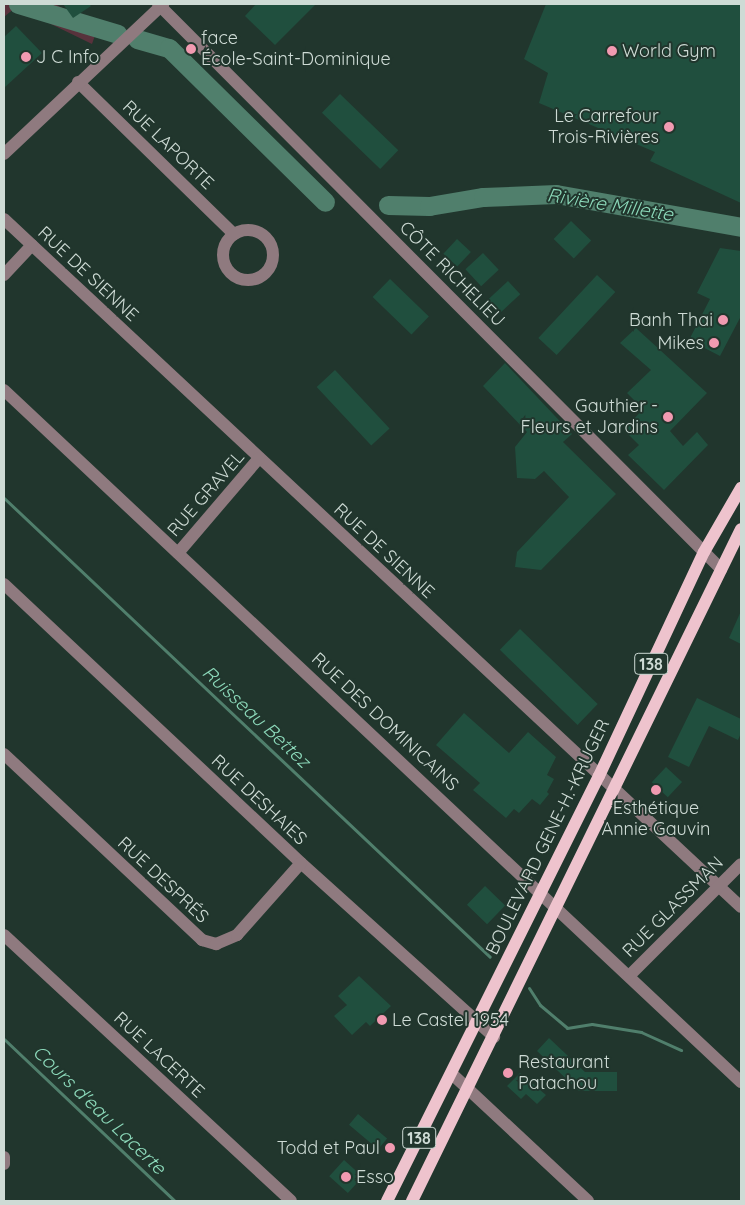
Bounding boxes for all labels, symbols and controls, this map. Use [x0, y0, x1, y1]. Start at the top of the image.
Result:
place label: face École-Saint-Dominique [201, 28, 391, 70]
place label: World Gym [622, 40, 716, 62]
marker: face École-Saint-Dominique [185, 43, 197, 55]
marker: World Gym [606, 45, 618, 57]
place label: J C Info [36, 46, 99, 68]
marker: J C Info [20, 51, 32, 63]
street label: RUE LAPORTE [118, 96, 218, 194]
place label: Le Carrefour Trois-Rivières [548, 106, 659, 148]
marker: Le Carrefour Trois-Rivières [663, 121, 675, 133]
water label: Rivière Millette [545, 184, 675, 226]
street label: CÔTE RICHELIEU [395, 217, 509, 331]
street label: RUE DE SIENNE [33, 222, 143, 326]
place label: Banh Thai [629, 309, 713, 331]
marker: Banh Thai [717, 314, 729, 326]
place label: Mikes [657, 332, 704, 354]
marker: Mikes [708, 337, 720, 349]
place label: Gauthier - Fleurs et Jardins [521, 396, 658, 438]
marker: Gauthier - Fleurs et Jardins [662, 411, 674, 423]
street label: RUE GRAVEL [163, 447, 249, 541]
street label: RUE DE SIENNE [329, 499, 439, 603]
street label: RUE DES DOMINICAINS [307, 648, 463, 796]
road number: 138 [634, 651, 668, 678]
water label: Ruisseau Bettez [197, 661, 315, 773]
street label: BOULEVARD GENE-H.-KRUGER [481, 716, 615, 958]
street label: RUE DESHAIES [207, 750, 311, 850]
marker: Esthétique Annie Gauvin [650, 784, 662, 796]
place label: Esthétique Annie Gauvin [602, 798, 710, 841]
street label: RUE DESPRÉS [113, 832, 213, 928]
street label: RUE GLASSMAN [618, 852, 728, 962]
street label: RUE LACERTE [109, 1008, 209, 1102]
place label: Le Castel 1954 [392, 1009, 509, 1031]
marker: Le Castel 1954 [376, 1014, 388, 1026]
water label: Cours d'eau Lacerte [28, 1041, 170, 1179]
place label: Restaurant Patachou [518, 1052, 610, 1094]
marker: Restaurant Patachou [502, 1067, 514, 1079]
road number: 138 [402, 1124, 436, 1152]
place label: Todd et Paul [277, 1137, 380, 1159]
marker: Todd et Paul [384, 1142, 396, 1154]
place label: Esso [356, 1166, 394, 1188]
marker: Esso [340, 1171, 352, 1183]

